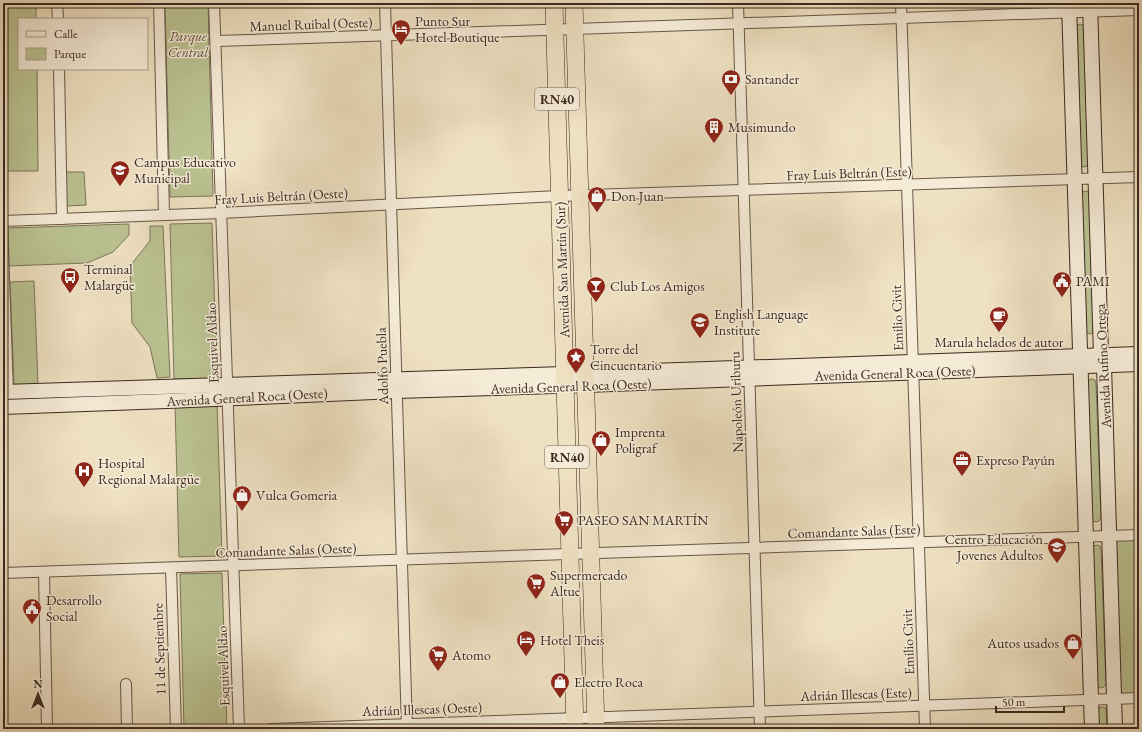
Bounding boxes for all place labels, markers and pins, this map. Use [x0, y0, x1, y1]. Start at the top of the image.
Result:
place label: Punto Sur Hotel Boutique [415, 12, 500, 46]
hotel icon: Punto Sur Hotel Boutique [390, 18, 412, 46]
bank icon: Santander [720, 68, 742, 96]
place label: Santander [745, 70, 799, 88]
building icon: Musimundo [703, 116, 725, 144]
place label: Musimundo [728, 118, 796, 136]
place label: Campus Educativo Municipal [134, 153, 236, 187]
school or university icon: Campus Educativo Municipal [109, 159, 131, 187]
shop icon: Don Juan [586, 185, 608, 213]
place label: Don Juan [611, 187, 664, 205]
place label: Terminal Malargüe [84, 260, 135, 294]
bus stop icon: Terminal Malargüe [59, 266, 81, 294]
public building icon: PAMI [1051, 270, 1073, 298]
place label: PAMI [1076, 272, 1110, 290]
bar icon: Club Los Amigos [585, 275, 607, 303]
place label: Club Los Amigos [610, 277, 705, 295]
place label: English Language Institute [714, 305, 809, 339]
cafe icon: Marula helados de autor [988, 305, 1010, 333]
school or university icon: English Language Institute [689, 311, 711, 339]
place label: Marula helados de autor [935, 333, 1064, 351]
place label: Torre del Cincuentario [590, 340, 662, 374]
place icon: Torre del Cincuentario [565, 346, 587, 374]
place label: Imprenta Poligraf [615, 423, 666, 457]
shop icon: Imprenta Poligraf [590, 429, 612, 457]
office icon: Expreso Payún [951, 449, 973, 477]
place label: Expreso Payún [976, 451, 1056, 469]
place label: Hospital Regional Malargüe [98, 454, 200, 488]
hospital icon: Hospital Regional Malargüe [73, 460, 95, 488]
shop icon: Vulca Gomeria [231, 484, 253, 512]
place label: Vulca Gomeria [256, 486, 338, 504]
supermarket icon: PASEO SAN MARTÍN [553, 509, 575, 537]
place label: PASEO SAN MARTÍN [578, 511, 708, 529]
place label: Centro Educación Jovenes Adultos [945, 530, 1044, 564]
school or university icon: Centro Educación Jovenes Adultos [1046, 536, 1068, 564]
place label: Supermercado Altue [549, 566, 627, 600]
supermarket icon: Supermercado Altue [525, 572, 547, 600]
place label: Desarrollo Social [46, 591, 102, 625]
public building icon: Desarrollo Social [21, 597, 43, 625]
hotel icon: Hotel Theis [515, 629, 537, 657]
place label: Hotel Theis [540, 631, 605, 649]
shop icon: Autos usados [1062, 632, 1084, 660]
place label: Autos usados [986, 634, 1059, 652]
supermarket icon: Atomo [427, 644, 449, 672]
place label: Atomo [451, 646, 491, 664]
shop icon: Electro Roca [549, 671, 571, 699]
place label: Electro Roca [574, 673, 643, 691]

